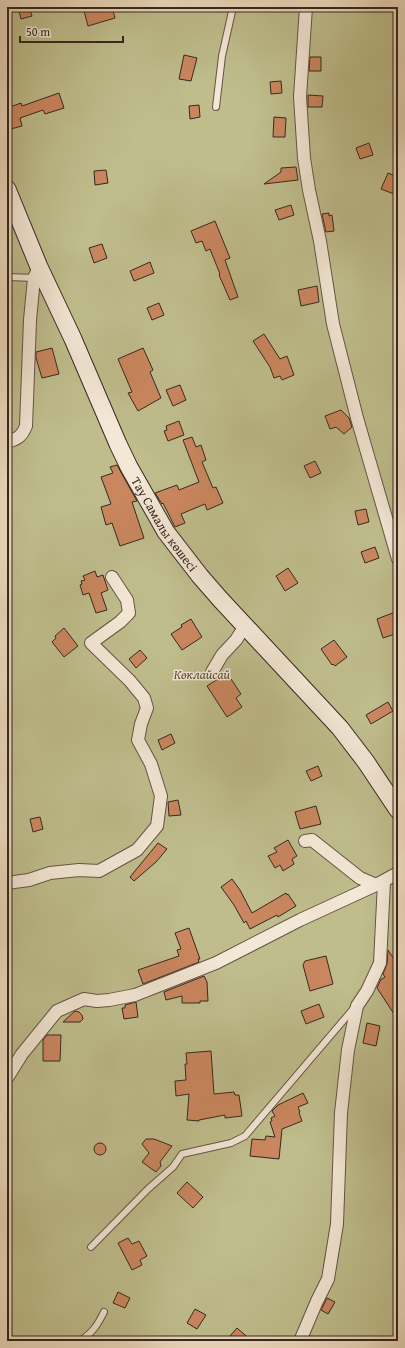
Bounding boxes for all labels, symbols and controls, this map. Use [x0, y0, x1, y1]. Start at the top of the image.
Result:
scale bar [20, 18, 123, 44]
text: 50 m [26, 23, 50, 40]
street label: Тау Самалы көшесі [126, 473, 202, 576]
park label: Көклайсай [174, 665, 231, 684]

